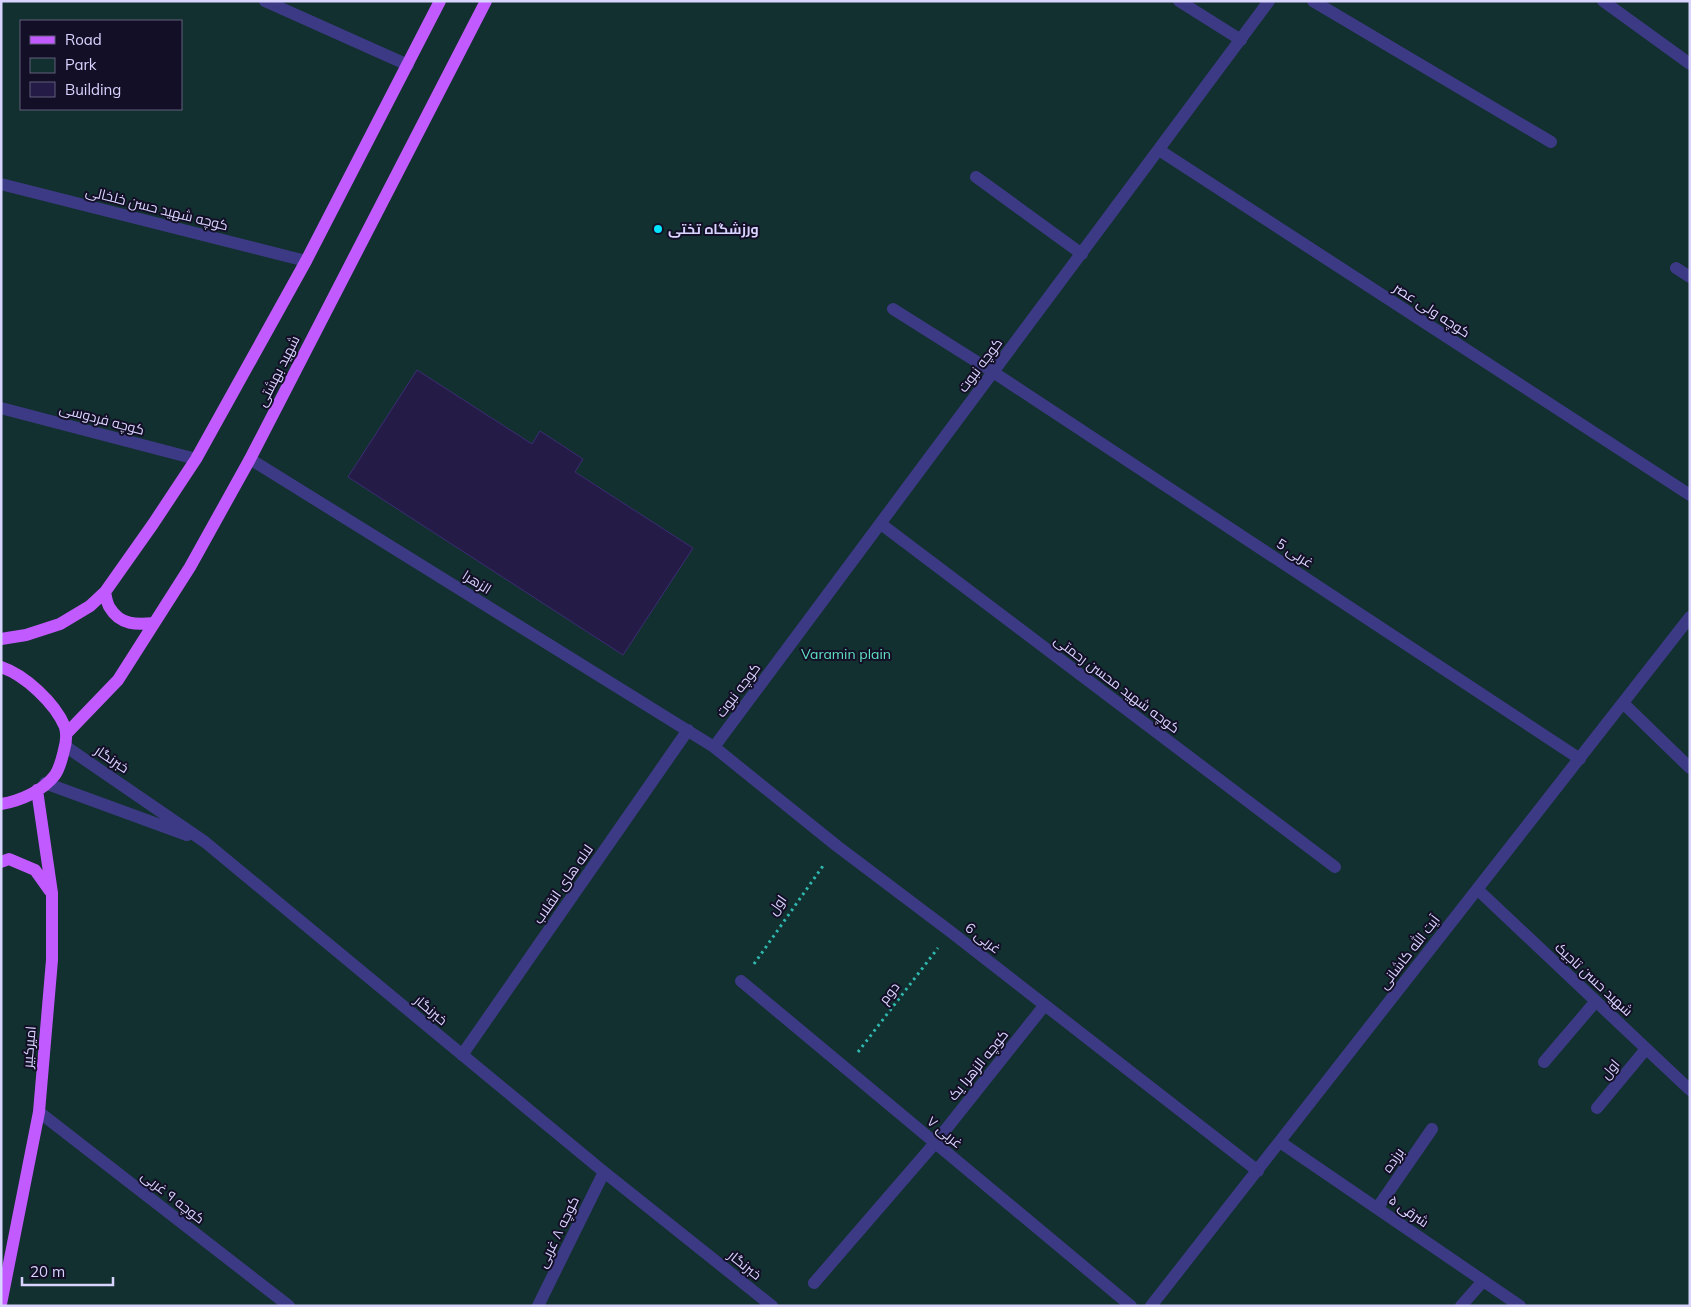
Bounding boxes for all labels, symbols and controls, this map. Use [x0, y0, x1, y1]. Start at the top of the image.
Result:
legend [20, 20, 182, 110]
text: Road [65, 30, 102, 49]
text: Park [65, 55, 97, 74]
text: Building [65, 80, 121, 99]
street label: کوچه شهید حسن خلخالی [84, 182, 230, 235]
place label: ورزشگاه تختی [668, 220, 759, 238]
marker: ورزشگاه تختی [652, 223, 664, 235]
street label: کوچه ولی عصر [1389, 278, 1474, 342]
street label: شهید بهشتی [252, 332, 304, 410]
street label: کوچه نبوت [954, 334, 1007, 396]
street label: کوچه فردوسی [57, 399, 147, 440]
street label: 5 غربی [1273, 534, 1317, 572]
street label: الزهرا [459, 566, 495, 598]
street label: کوچه شهید محسن رحمتی [1050, 631, 1183, 738]
park label: Varamin plain [801, 645, 891, 663]
street label: کوچه نبوت [712, 659, 765, 721]
street label: خبرنگار [91, 740, 133, 777]
street label: لاله های انقلاب [529, 841, 597, 927]
street label: اول [764, 891, 790, 919]
street label: آیت الله کاشانی [1374, 911, 1444, 993]
street label: 6 غربی [961, 918, 1005, 958]
street label: شهید حسن تاجیک [1551, 938, 1637, 1020]
street label: دوم [875, 978, 904, 1008]
street label: خبرنگار [410, 990, 451, 1029]
street label: امیرکبیر [18, 1025, 40, 1070]
street label: کوچه الزهرا یک [944, 1026, 1013, 1105]
street label: اول [1596, 1055, 1624, 1083]
street label: ۷ غربی [924, 1112, 966, 1152]
street label: برزده [1378, 1144, 1408, 1176]
street label: کوچه ۹ غربی [137, 1167, 208, 1228]
street label: ۵ شرقی [1385, 1191, 1433, 1231]
street label: کوچه ۸ غربی [533, 1193, 584, 1271]
street label: خبرنگار [724, 1246, 765, 1284]
scale bar [22, 1254, 114, 1286]
text: 20 m [30, 1262, 65, 1281]

